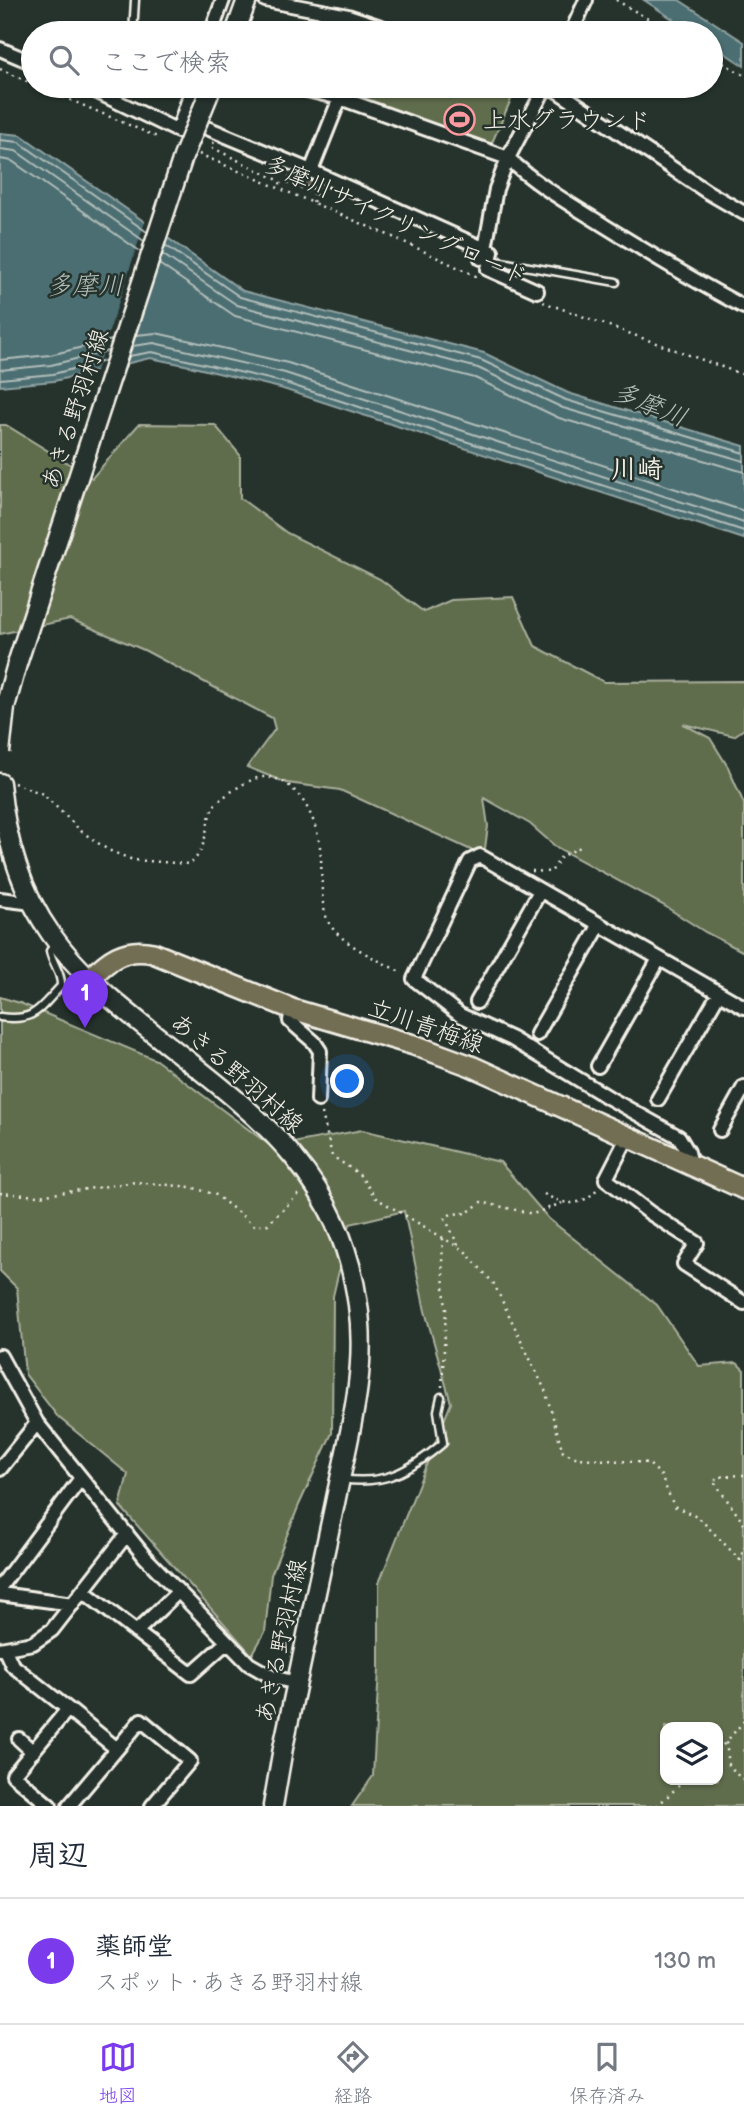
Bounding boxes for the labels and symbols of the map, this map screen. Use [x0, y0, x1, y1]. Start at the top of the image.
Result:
sports icon: 上水グラウンド [443, 103, 477, 137]
place label: 上水グラウンド [483, 106, 651, 135]
street label: 多摩川サイクリングロード [259, 149, 532, 292]
water label: 多摩川 [46, 271, 124, 302]
street label: あきる野羽村線 [36, 325, 115, 493]
water label: 多摩川 [607, 376, 691, 434]
district label: 川崎 [611, 455, 663, 486]
pin: 1 [62, 970, 108, 1028]
street label: 立川青梅線 [364, 993, 487, 1060]
street label: あきる野羽村線 [164, 1007, 309, 1139]
your location [330, 1064, 364, 1098]
street label: あきる野羽村線 [250, 1556, 313, 1726]

